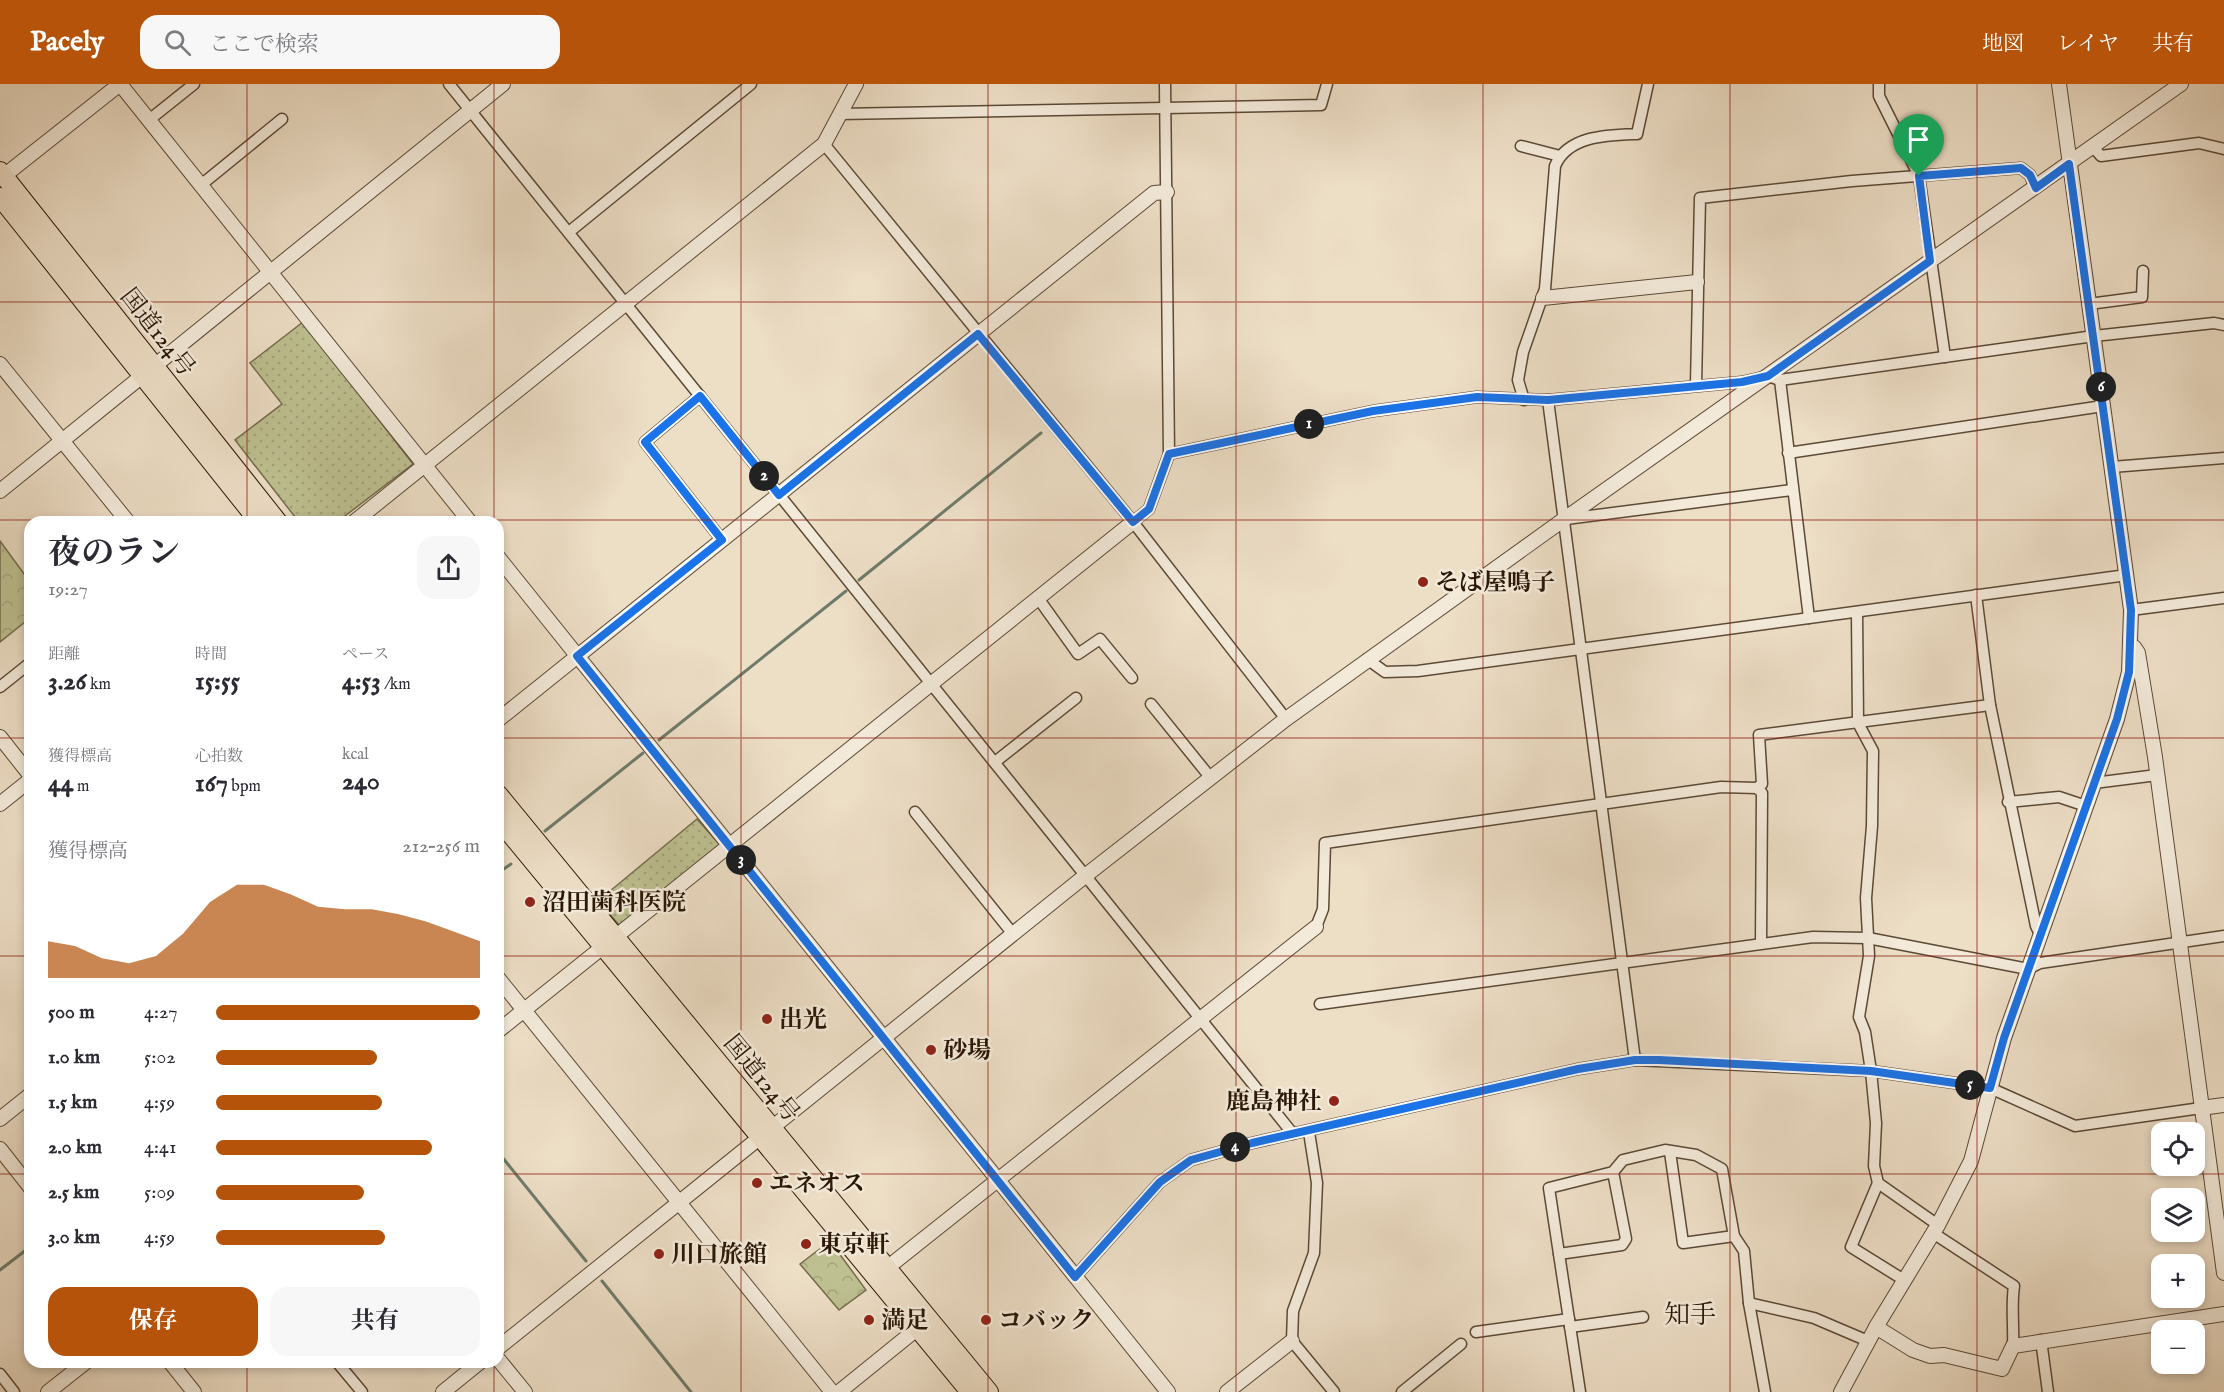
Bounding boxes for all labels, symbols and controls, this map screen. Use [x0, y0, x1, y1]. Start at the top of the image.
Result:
search box [140, 15, 560, 69]
text: Pacely [30, 25, 104, 60]
icon: search [161, 26, 194, 59]
text: ここで検索 [209, 31, 319, 59]
text: 地図 [1982, 31, 2024, 58]
text: レイヤ [2057, 31, 2119, 58]
text: 共有 [2152, 31, 2194, 58]
pin [1893, 114, 1944, 176]
icon: arrive [1902, 123, 1935, 156]
street label: 国道124号 [113, 282, 201, 383]
pin: 6 [2086, 372, 2116, 402]
text: 6 [2098, 377, 2104, 397]
pin: 1 [1294, 409, 1324, 439]
text: 1 [1306, 414, 1312, 434]
pin: 2 [749, 461, 779, 491]
text: 2 [760, 466, 768, 486]
text: 夜のラン [48, 533, 180, 575]
button: share [417, 536, 480, 599]
place label: そば屋鳴子 [1435, 568, 1555, 599]
marker: そば屋鳴子 [1416, 575, 1430, 589]
text: 19:27 [48, 577, 88, 602]
text: 距離 [48, 645, 80, 665]
text: 時間 [195, 645, 227, 665]
text: ペース [342, 645, 389, 665]
text: 3.26 [48, 665, 86, 698]
text: 15:55 [195, 665, 240, 698]
text: 4:53 [342, 665, 381, 698]
text: km [86, 675, 111, 695]
text: /km [381, 675, 411, 695]
text: kcal [342, 745, 369, 765]
text: 獲得標高 [48, 747, 112, 767]
text: 心拍数 [195, 747, 243, 767]
text: 240 [342, 765, 380, 798]
text: 44 [48, 767, 74, 800]
text: 167 [195, 767, 228, 800]
text: m [74, 777, 89, 797]
text: bpm [228, 777, 261, 797]
text: 212–256 m [402, 834, 480, 859]
text: 獲得標高 [48, 839, 128, 864]
pin: 3 [726, 845, 756, 875]
text: 3 [738, 850, 744, 870]
place label: 沼田歯科医院 [542, 888, 686, 919]
marker: 沼田歯科医院 [523, 895, 537, 909]
text: 500 m [48, 1000, 95, 1025]
text: 4:27 [144, 1000, 178, 1025]
place label: 出光 [779, 1005, 827, 1036]
marker: 出光 [760, 1012, 774, 1026]
street label: 国道124号 [716, 1029, 806, 1129]
place label: 砂場 [943, 1036, 991, 1067]
marker: 砂場 [924, 1043, 938, 1057]
text: 1.0 km [48, 1045, 100, 1070]
text: 5:02 [144, 1045, 176, 1070]
pin: 5 [1955, 1070, 1985, 1100]
text: 5 [1967, 1075, 1973, 1095]
place label: 鹿島神社 [1226, 1087, 1322, 1118]
text: 1.5 km [48, 1090, 98, 1115]
text: 4:59 [144, 1090, 175, 1115]
marker: 鹿島神社 [1327, 1094, 1341, 1108]
map controls [2151, 1122, 2205, 1374]
button: locate [2151, 1122, 2205, 1176]
pin: 4 [1220, 1132, 1250, 1162]
text: 2.0 km [48, 1135, 102, 1160]
text: 4:41 [144, 1135, 176, 1160]
text: 4 [1231, 1137, 1239, 1157]
place label: エネオス [769, 1169, 865, 1200]
marker: エネオス [750, 1176, 764, 1190]
text: 2.5 km [48, 1180, 99, 1205]
text: 5:09 [144, 1180, 175, 1205]
button: layers [2151, 1188, 2205, 1242]
text: 3.0 km [48, 1225, 100, 1250]
text: 4:59 [144, 1225, 175, 1250]
place label: 東京軒 [818, 1230, 890, 1261]
marker: 東京軒 [799, 1237, 813, 1251]
place label: 川口旅館 [671, 1240, 767, 1271]
marker: 川口旅館 [652, 1247, 666, 1261]
button: + [2151, 1254, 2205, 1308]
button: 保存 [48, 1287, 258, 1356]
button: 共有 [270, 1287, 480, 1356]
district label: 知手 [1664, 1299, 1716, 1332]
place label: 満足 [881, 1306, 929, 1337]
place label: コバック [998, 1306, 1094, 1337]
marker: 満足 [862, 1313, 876, 1327]
marker: コバック [979, 1313, 993, 1327]
button: − [2151, 1320, 2205, 1374]

